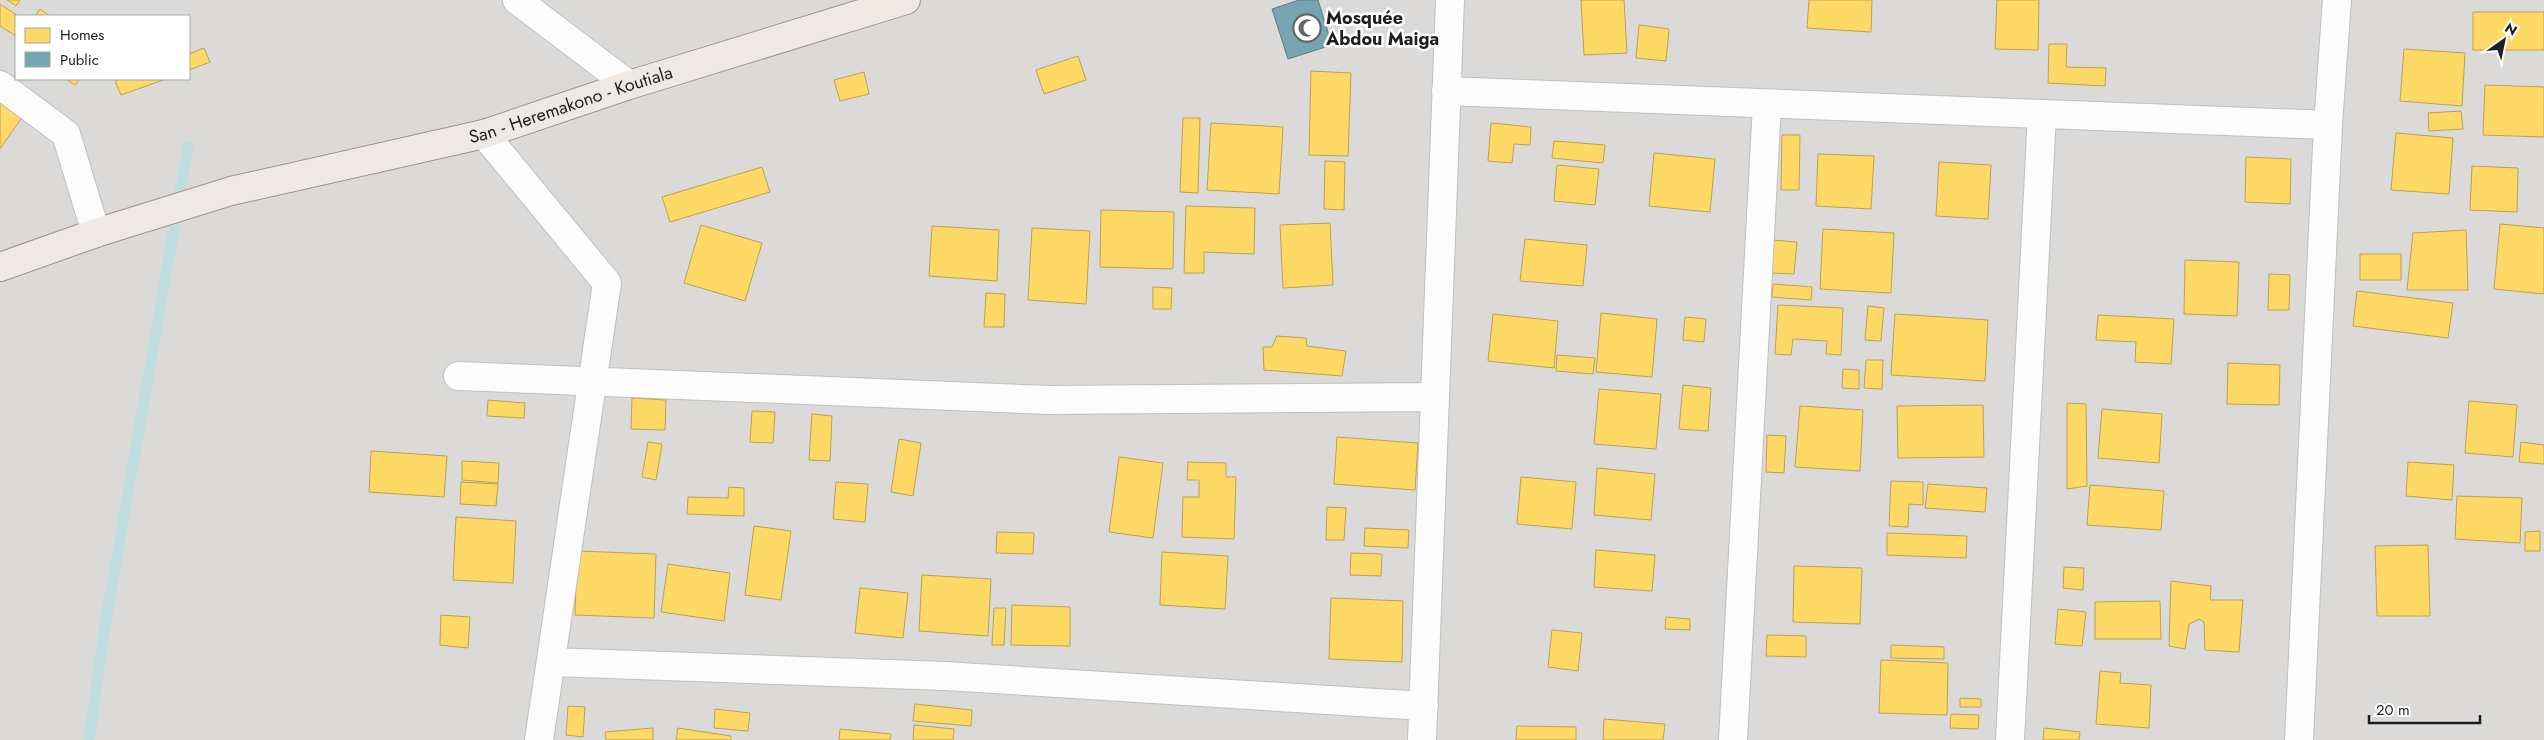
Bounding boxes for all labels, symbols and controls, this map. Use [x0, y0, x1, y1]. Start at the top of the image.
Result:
place label: Mosquée Abdou Maiga [1325, 5, 1439, 52]
mosque icon: Mosquée Abdou Maiga [1292, 13, 1322, 43]
legend [15, 15, 190, 80]
north arrow [2479, 15, 2529, 65]
text: N [2501, 18, 2521, 41]
text: Homes [60, 24, 104, 46]
text: Public [60, 49, 99, 71]
street label: San - Heremakono - Koutiala [466, 59, 676, 150]
scale bar [2369, 692, 2480, 724]
text: 20 m [2376, 699, 2410, 721]

